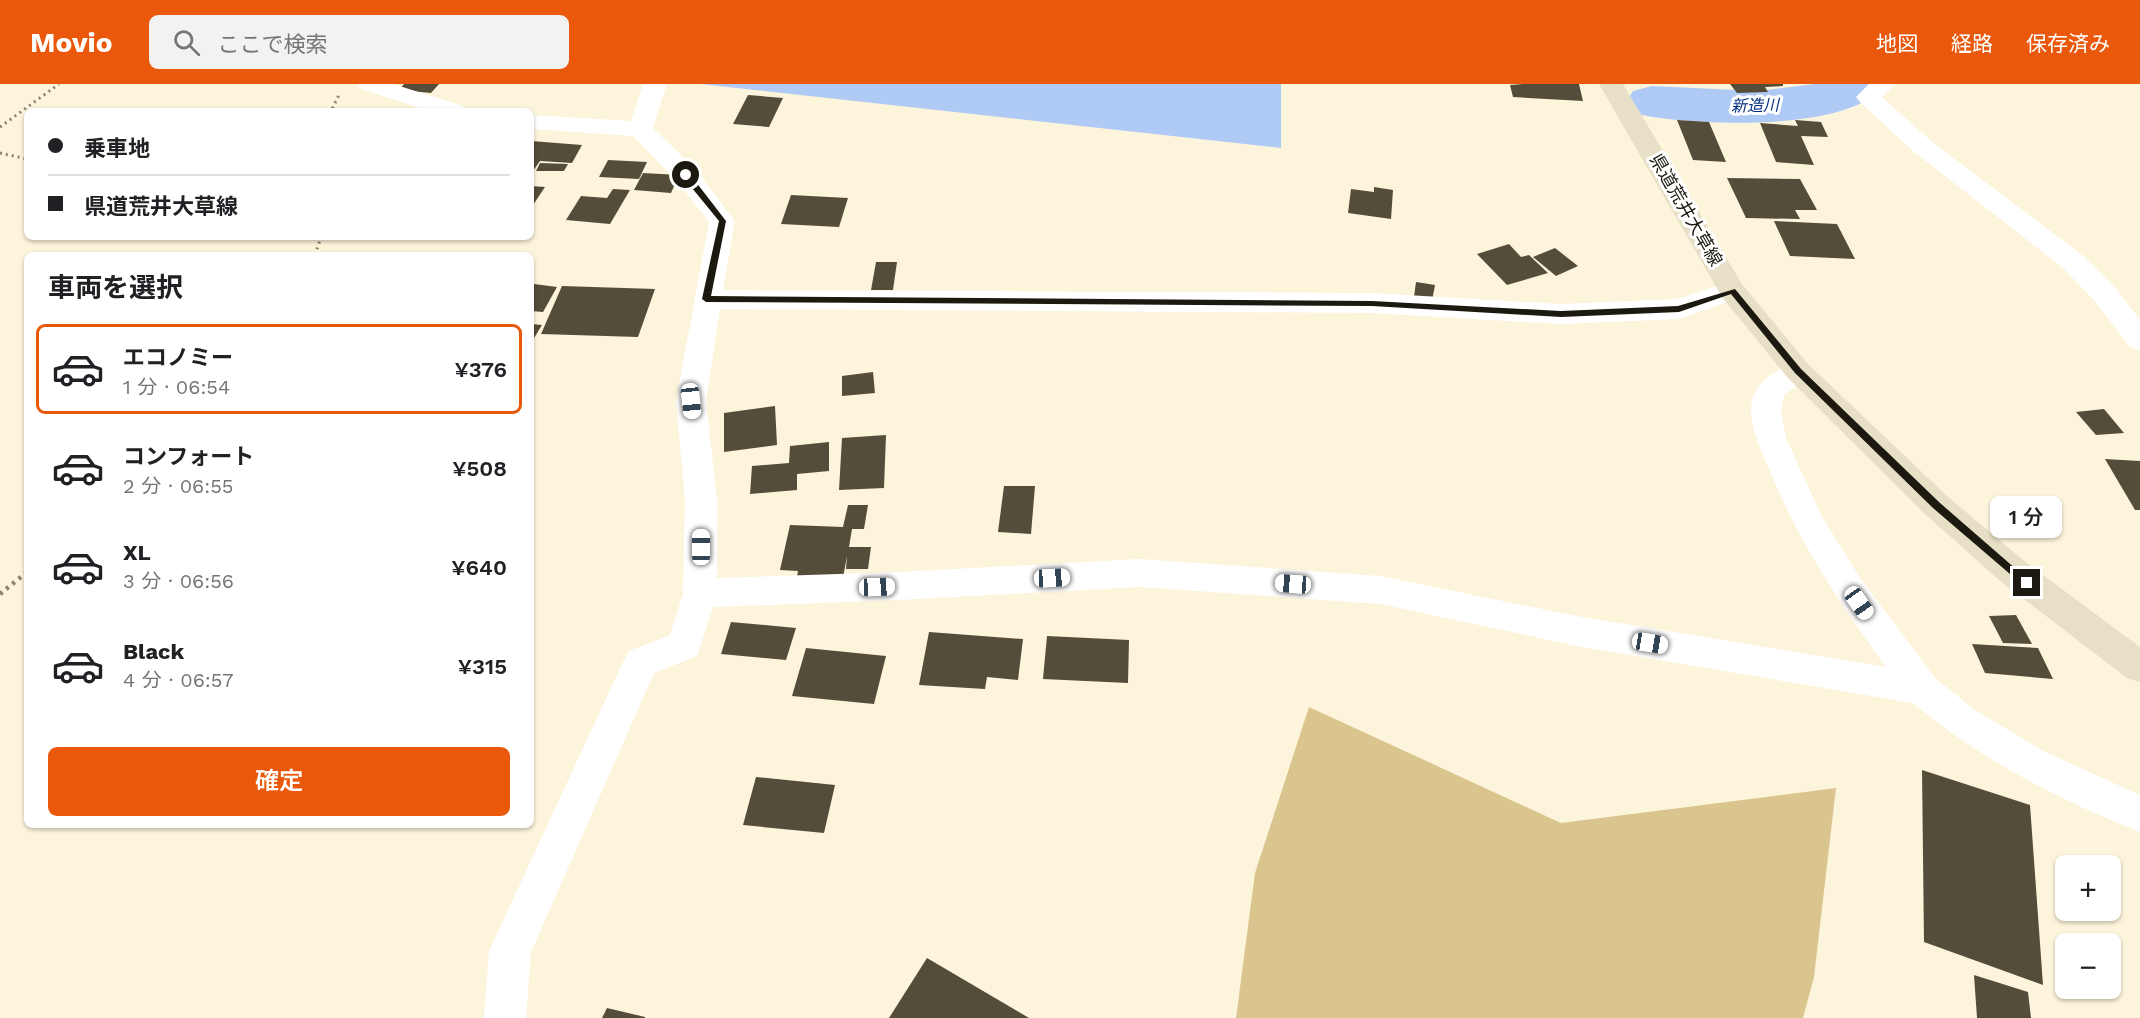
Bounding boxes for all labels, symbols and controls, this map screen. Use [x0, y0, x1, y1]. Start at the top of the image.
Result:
search box [149, 15, 569, 69]
text: Movio [30, 26, 113, 59]
icon: search [170, 26, 203, 59]
text: 地図 [1876, 31, 1918, 56]
text: 経路 [1951, 31, 1993, 56]
text: 保存済み [2026, 31, 2110, 56]
text: ここで検索 [218, 32, 328, 57]
water label: 新造川 [1731, 96, 1781, 115]
text: 乗車地 [84, 136, 150, 161]
street label: 県道荒井大草線 [1646, 150, 1727, 270]
route start [672, 161, 699, 188]
text: 県道荒井大草線 [84, 194, 238, 219]
text: 車両を選択 [48, 272, 183, 304]
icon: car [51, 342, 105, 396]
text: エコノミー [123, 345, 233, 370]
text: ¥376 [455, 357, 507, 382]
text: 1 分 · 06:54 [123, 375, 230, 399]
car [680, 382, 702, 420]
icon: car [51, 441, 105, 495]
text: コンフォート [123, 444, 254, 469]
text: ¥508 [452, 456, 507, 481]
text: 2 分 · 06:55 [123, 474, 233, 498]
callout: 1 分 [1991, 496, 2063, 538]
text: 1 分 [2009, 505, 2043, 529]
car [692, 529, 710, 565]
icon: car [51, 540, 105, 594]
text: XL [123, 540, 151, 565]
text: ¥640 [451, 555, 507, 580]
car [1034, 568, 1070, 588]
text: 3 分 · 06:56 [123, 569, 234, 593]
route end [2013, 569, 2040, 596]
car [1274, 574, 1312, 594]
car [859, 577, 895, 597]
car [1841, 583, 1877, 623]
car [1631, 631, 1669, 655]
icon: car [51, 639, 105, 693]
text: Black [123, 639, 184, 664]
text: ¥315 [458, 654, 507, 679]
text: 4 分 · 06:57 [123, 668, 234, 692]
button: 確定 [48, 747, 510, 816]
map controls [2055, 855, 2121, 999]
button: + [2055, 855, 2121, 921]
button: − [2055, 933, 2121, 999]

